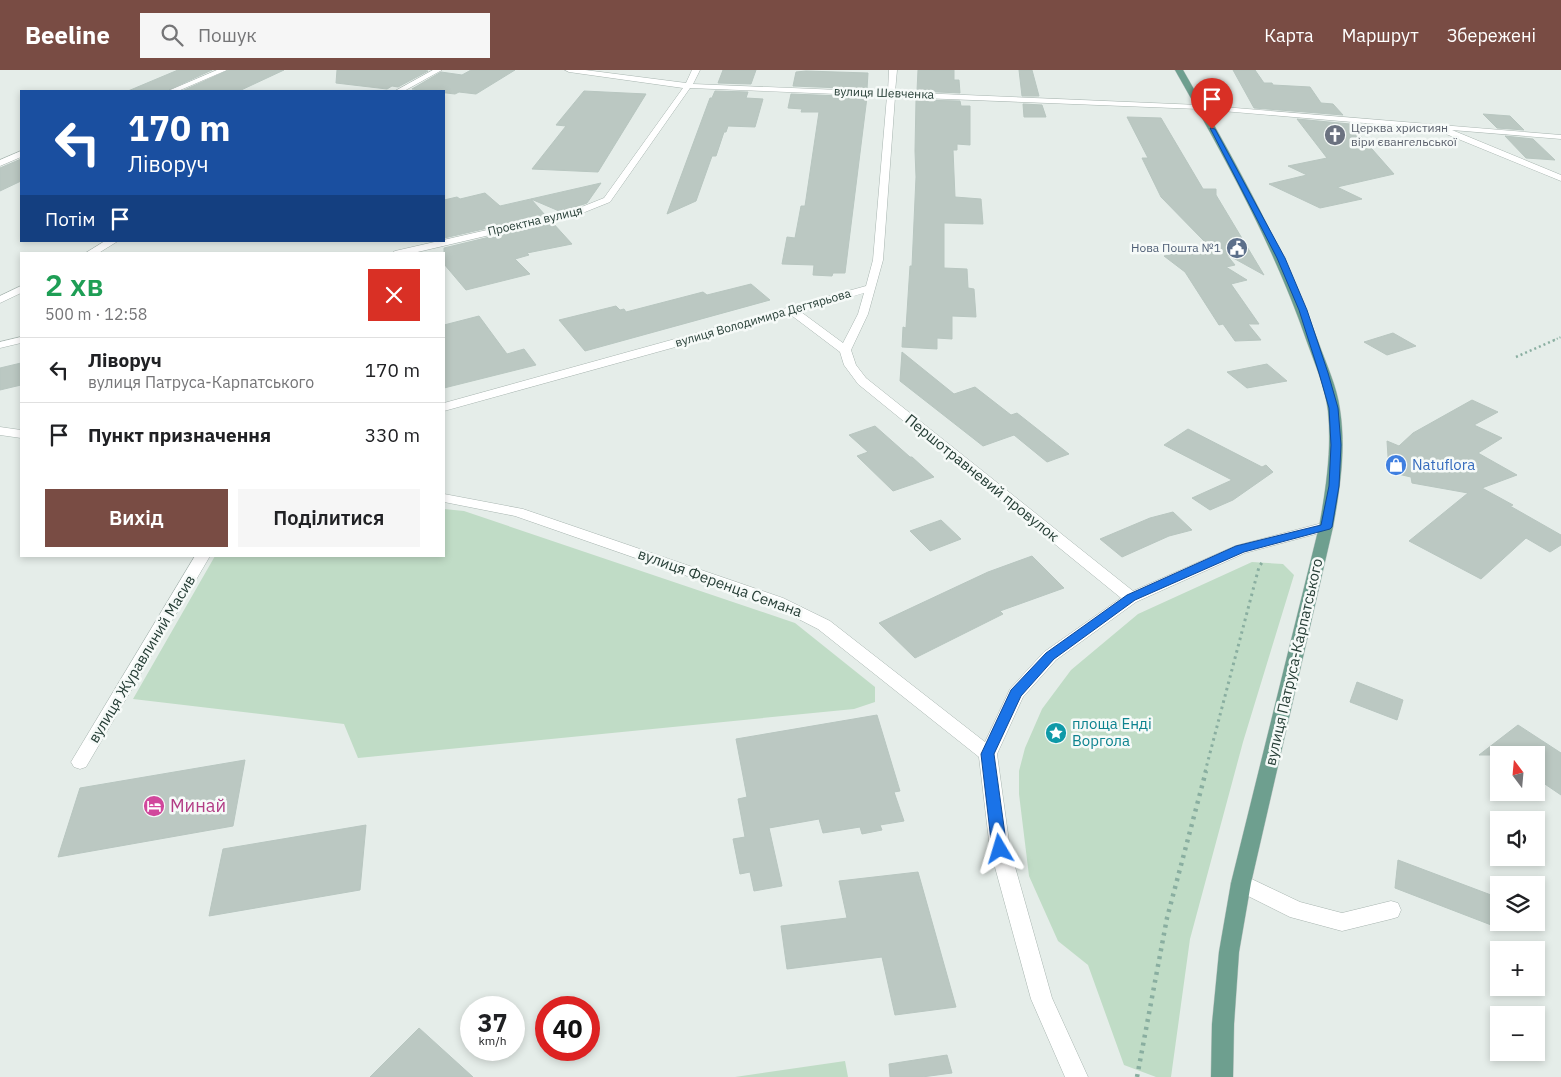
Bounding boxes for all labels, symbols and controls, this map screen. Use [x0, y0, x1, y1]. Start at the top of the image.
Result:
search box [140, 13, 490, 58]
text: Beeline [25, 19, 110, 51]
icon: search [158, 21, 186, 49]
text: Пошук [198, 23, 257, 47]
text: Карта [1264, 24, 1314, 47]
text: Маршрут [1342, 24, 1419, 47]
text: Збережені [1447, 24, 1536, 47]
pin [1191, 78, 1233, 129]
street label: вулиця Шевченка [834, 83, 935, 102]
icon: arrive [1198, 85, 1226, 113]
text: 170 m [128, 105, 231, 151]
icon: left [45, 110, 110, 175]
place label: Церква християн віри євангельської [1351, 120, 1458, 149]
church icon: Церква християн віри євангельської [1323, 123, 1347, 147]
text: Ліворуч [128, 149, 209, 178]
street label: Проектна вулиця [486, 202, 584, 239]
icon: arrive [106, 205, 134, 233]
text: Потім [45, 207, 96, 231]
public building icon: Нова Пошта №1 [1225, 236, 1249, 260]
place label: Нова Пошта №1 [1131, 240, 1221, 255]
text: 2 хв [45, 265, 104, 304]
button: close [368, 269, 420, 321]
street label: вулиця Володимира Дегтярьова [673, 285, 853, 350]
text: 500 m · 12:58 [45, 304, 147, 324]
text: Ліворуч [88, 348, 162, 372]
icon: left [45, 356, 73, 384]
text: 170 m [365, 358, 420, 382]
text: вулиця Патруса-Карпатського [88, 372, 314, 392]
street label: Першотравневий провулок [901, 410, 1063, 546]
icon: arrive [45, 421, 73, 449]
text: Пункт призначення [88, 423, 271, 447]
text: 330 m [365, 423, 420, 447]
shop icon: Natuflora [1384, 453, 1408, 477]
place label: Natuflora [1412, 455, 1475, 474]
button: Вихід [45, 489, 228, 547]
button: Поділитися [238, 489, 420, 547]
street label: вулиця Ференца Семана [635, 544, 805, 621]
street label: вулиця Патруса-Карпатського [1260, 556, 1327, 767]
street label: вулиця Журавлиний Масив [84, 571, 199, 746]
place label: площа Енді Воргола [1072, 714, 1152, 750]
place icon: площа Енді Воргола [1044, 721, 1068, 745]
north arrow [1490, 746, 1545, 801]
map controls [1490, 746, 1545, 1061]
hotel icon: Минай [142, 794, 166, 818]
place label: Минай [170, 794, 226, 817]
button: sound [1490, 811, 1545, 866]
position arrow [973, 822, 1025, 874]
button: layers [1490, 876, 1545, 931]
button: + [1490, 941, 1545, 996]
speed limit sign: 40 [535, 996, 600, 1061]
text: 37 [477, 1006, 508, 1039]
button: − [1490, 1006, 1545, 1061]
text: km/h [478, 1033, 507, 1048]

